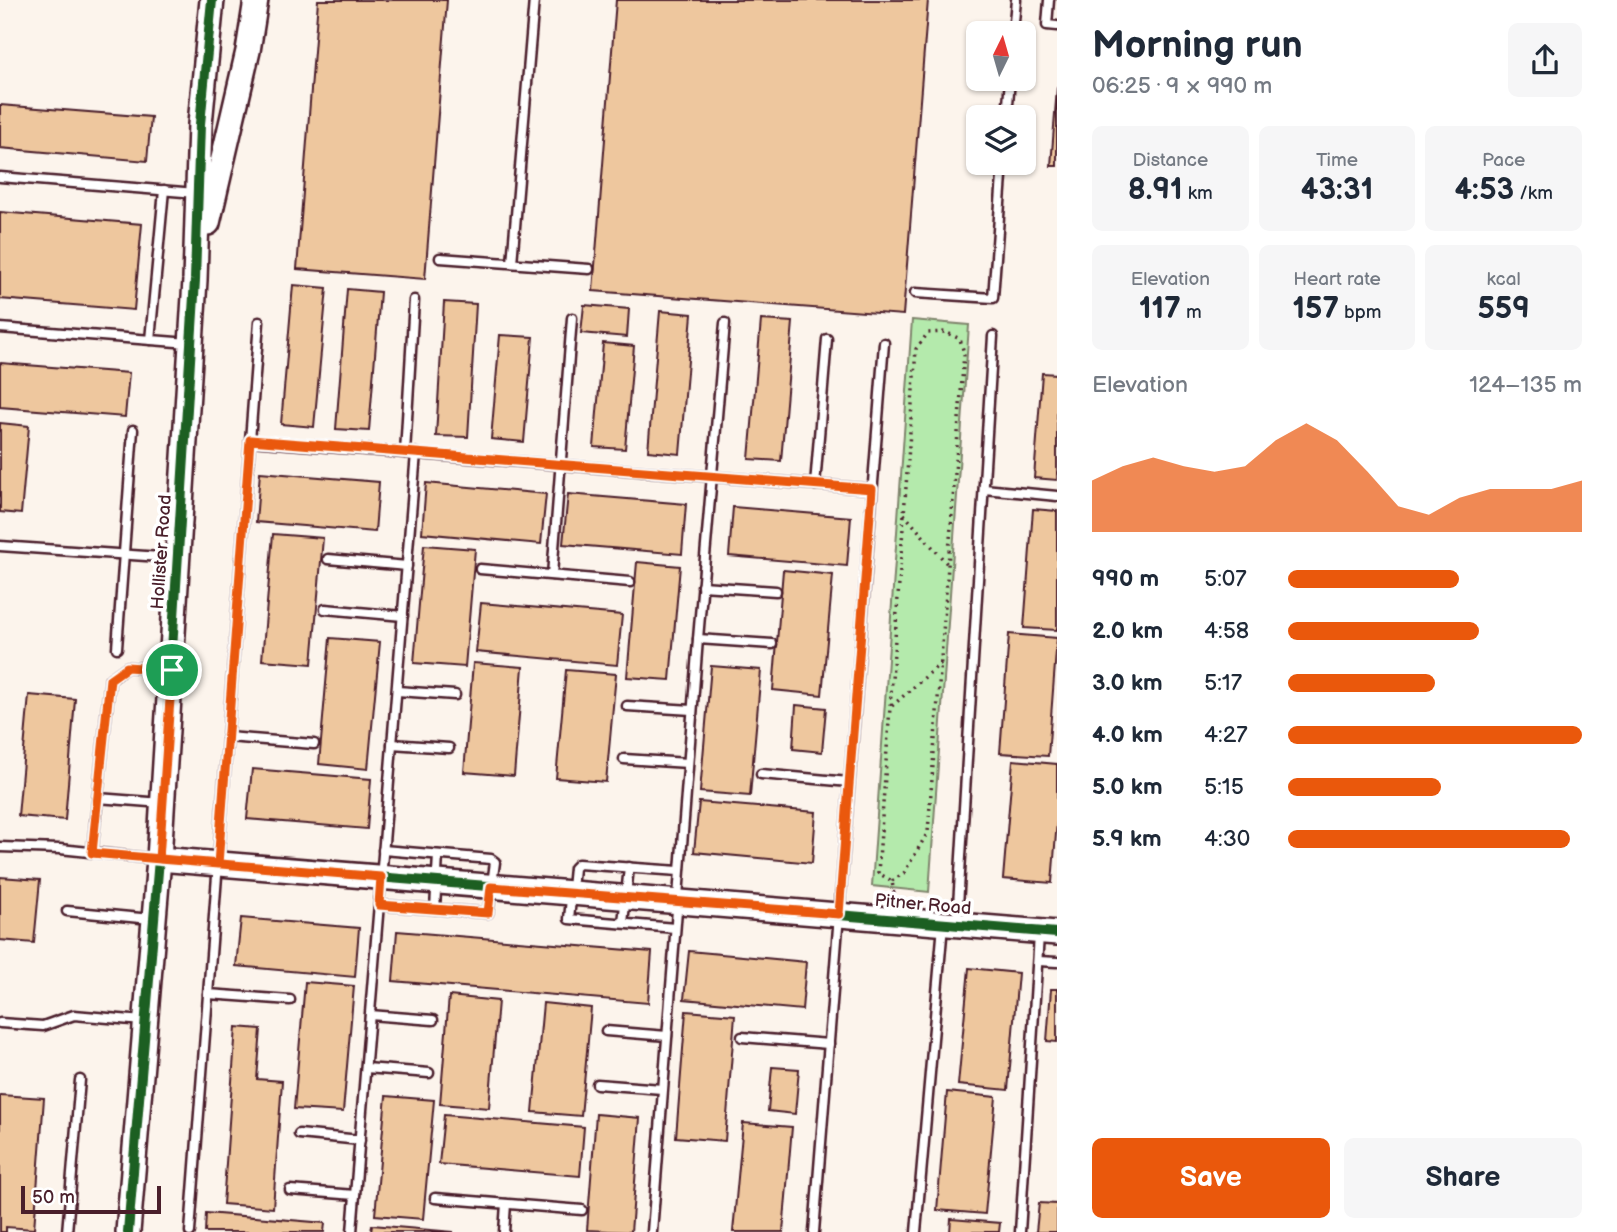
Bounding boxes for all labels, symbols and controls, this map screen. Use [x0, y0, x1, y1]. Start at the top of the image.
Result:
north arrow [966, 21, 1036, 91]
map controls [966, 21, 1036, 175]
text: Morning run [1092, 23, 1303, 68]
button: share [1508, 23, 1582, 97]
text: 06:25 · 9 × 990 m [1092, 72, 1272, 100]
button: layers [966, 105, 1036, 175]
text: Distance [1132, 149, 1208, 172]
text: Time [1316, 149, 1358, 172]
text: Pace [1482, 149, 1525, 172]
text: 8.91 [1128, 172, 1183, 208]
text: 43:31 [1301, 172, 1373, 208]
text: 4:53 [1454, 172, 1514, 208]
text: km [1183, 182, 1213, 205]
text: /km [1514, 182, 1553, 205]
text: Elevation [1131, 268, 1210, 291]
text: Heart rate [1293, 268, 1381, 291]
text: kcal [1487, 268, 1521, 291]
text: 117 [1139, 291, 1181, 327]
text: 157 [1292, 291, 1339, 327]
text: 559 [1478, 291, 1530, 327]
text: m [1181, 301, 1202, 324]
text: bpm [1339, 301, 1382, 324]
text: Elevation [1092, 371, 1188, 399]
text: 124–135 m [1469, 371, 1582, 399]
street label: Hollister Road [147, 494, 176, 610]
text: 990 m [1092, 565, 1159, 593]
text: 5:07 [1204, 565, 1247, 593]
text: 2.0 km [1092, 617, 1163, 645]
text: 4:58 [1204, 617, 1249, 645]
pin [142, 640, 202, 700]
icon: arrive [153, 651, 191, 689]
text: 3.0 km [1092, 669, 1163, 697]
text: 5:17 [1204, 669, 1242, 697]
text: 4.0 km [1092, 721, 1163, 749]
text: 4:27 [1204, 721, 1248, 749]
text: 5.0 km [1092, 773, 1163, 801]
text: 5:15 [1204, 773, 1244, 801]
text: 5.9 km [1092, 825, 1162, 853]
text: 4:30 [1204, 825, 1250, 853]
street label: Pitner Road [874, 890, 972, 919]
button: Save [1092, 1138, 1330, 1218]
button: Share [1344, 1138, 1582, 1218]
scale bar [21, 1183, 161, 1215]
text: 50 m [32, 1186, 75, 1209]

